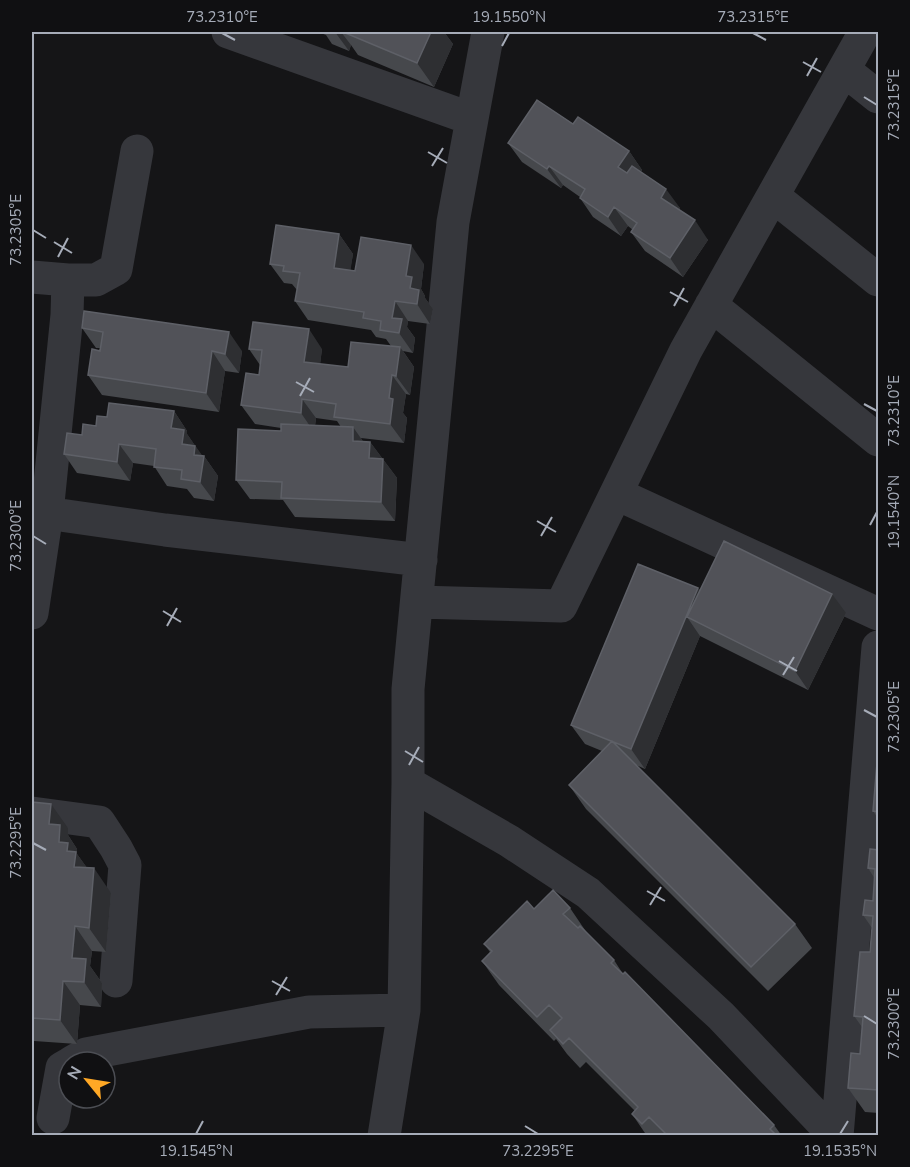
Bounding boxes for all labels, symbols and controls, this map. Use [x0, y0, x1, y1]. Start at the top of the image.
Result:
text: 73.2310°E [186, 7, 258, 27]
text: 19.1550°N [472, 7, 546, 27]
text: 73.2315°E [717, 7, 789, 27]
text: 73.2315°E [884, 69, 904, 141]
text: 73.2305°E [6, 194, 26, 266]
text: 73.2310°E [884, 375, 904, 447]
text: 19.1540°N [884, 475, 904, 549]
text: 73.2300°E [6, 500, 26, 572]
text: 73.2305°E [884, 681, 904, 753]
text: 73.2295°E [6, 807, 26, 879]
text: 73.2300°E [884, 988, 904, 1060]
north arrow [57, 1050, 117, 1110]
text: N [62, 1062, 87, 1084]
text: 19.1545°N [159, 1141, 233, 1161]
text: 73.2295°E [502, 1141, 574, 1161]
text: 19.1535°N [803, 1141, 877, 1161]

